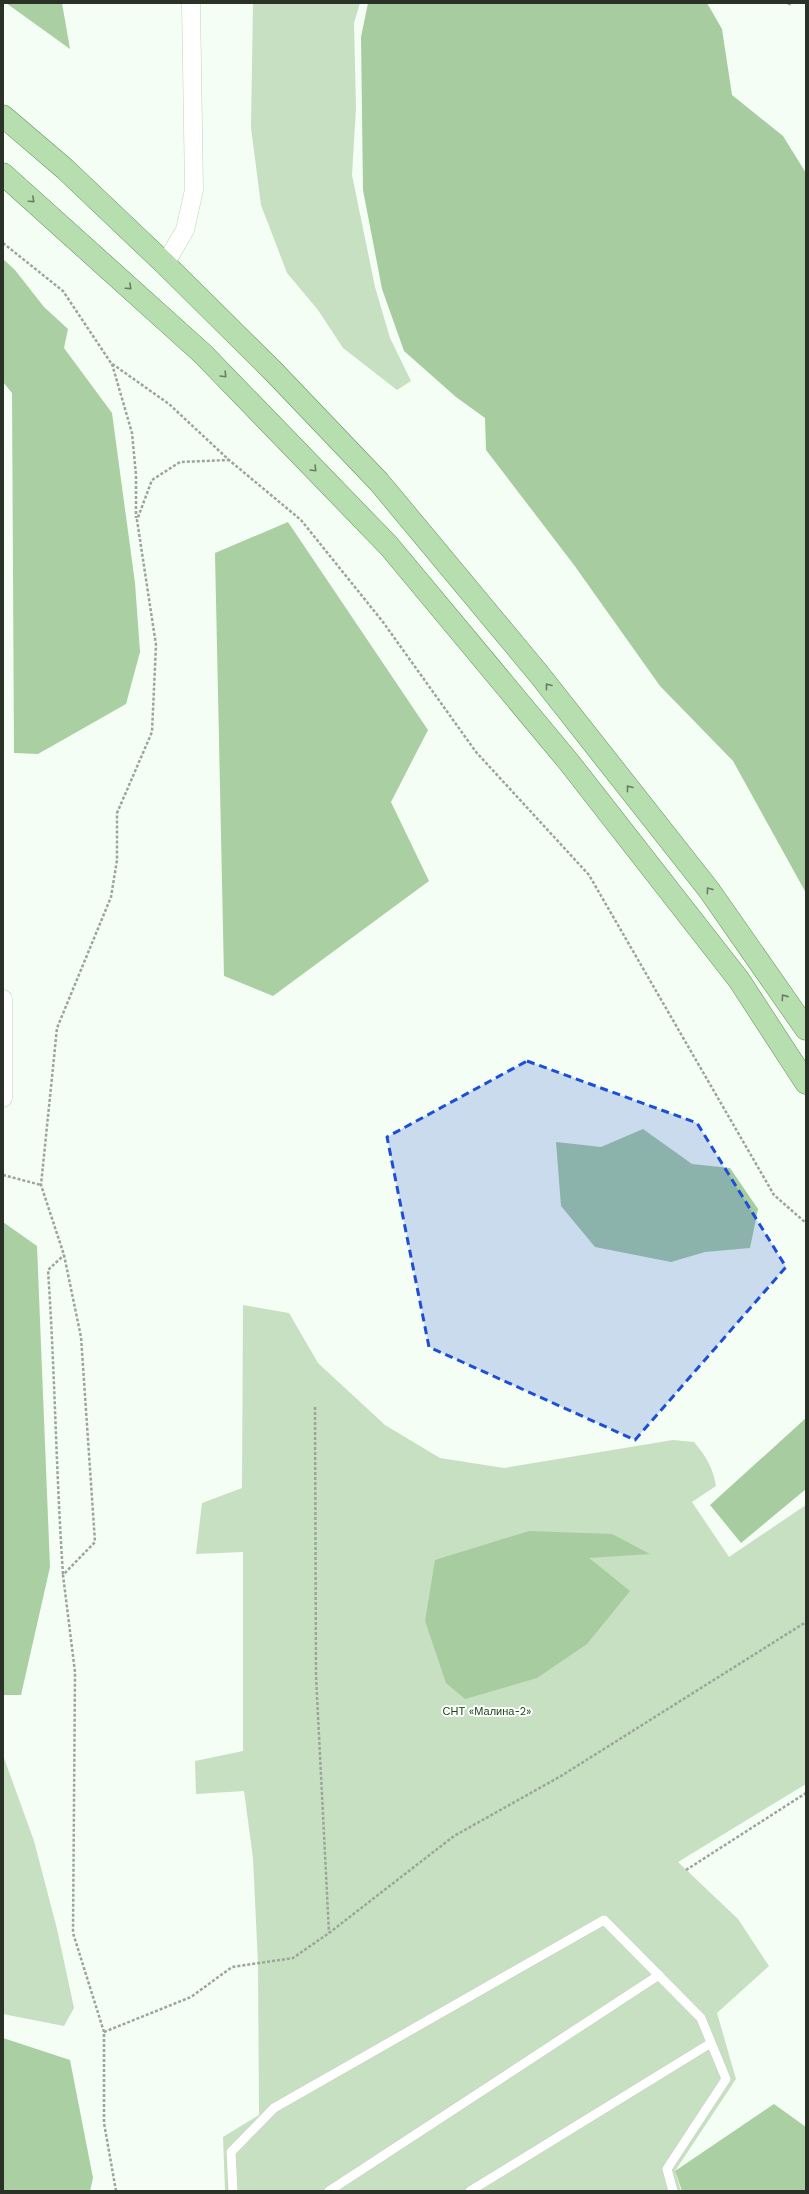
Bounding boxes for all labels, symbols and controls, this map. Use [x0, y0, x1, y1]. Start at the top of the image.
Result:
one-way arrow [27, 195, 35, 202]
one-way arrow [124, 282, 131, 289]
one-way arrow [219, 370, 227, 378]
one-way arrow [309, 464, 317, 472]
one-way arrow [546, 683, 553, 690]
one-way arrow [626, 785, 633, 792]
one-way arrow [706, 887, 714, 894]
one-way arrow [782, 994, 789, 1001]
park label: СНТ «Малина-2» [443, 1705, 531, 1718]

